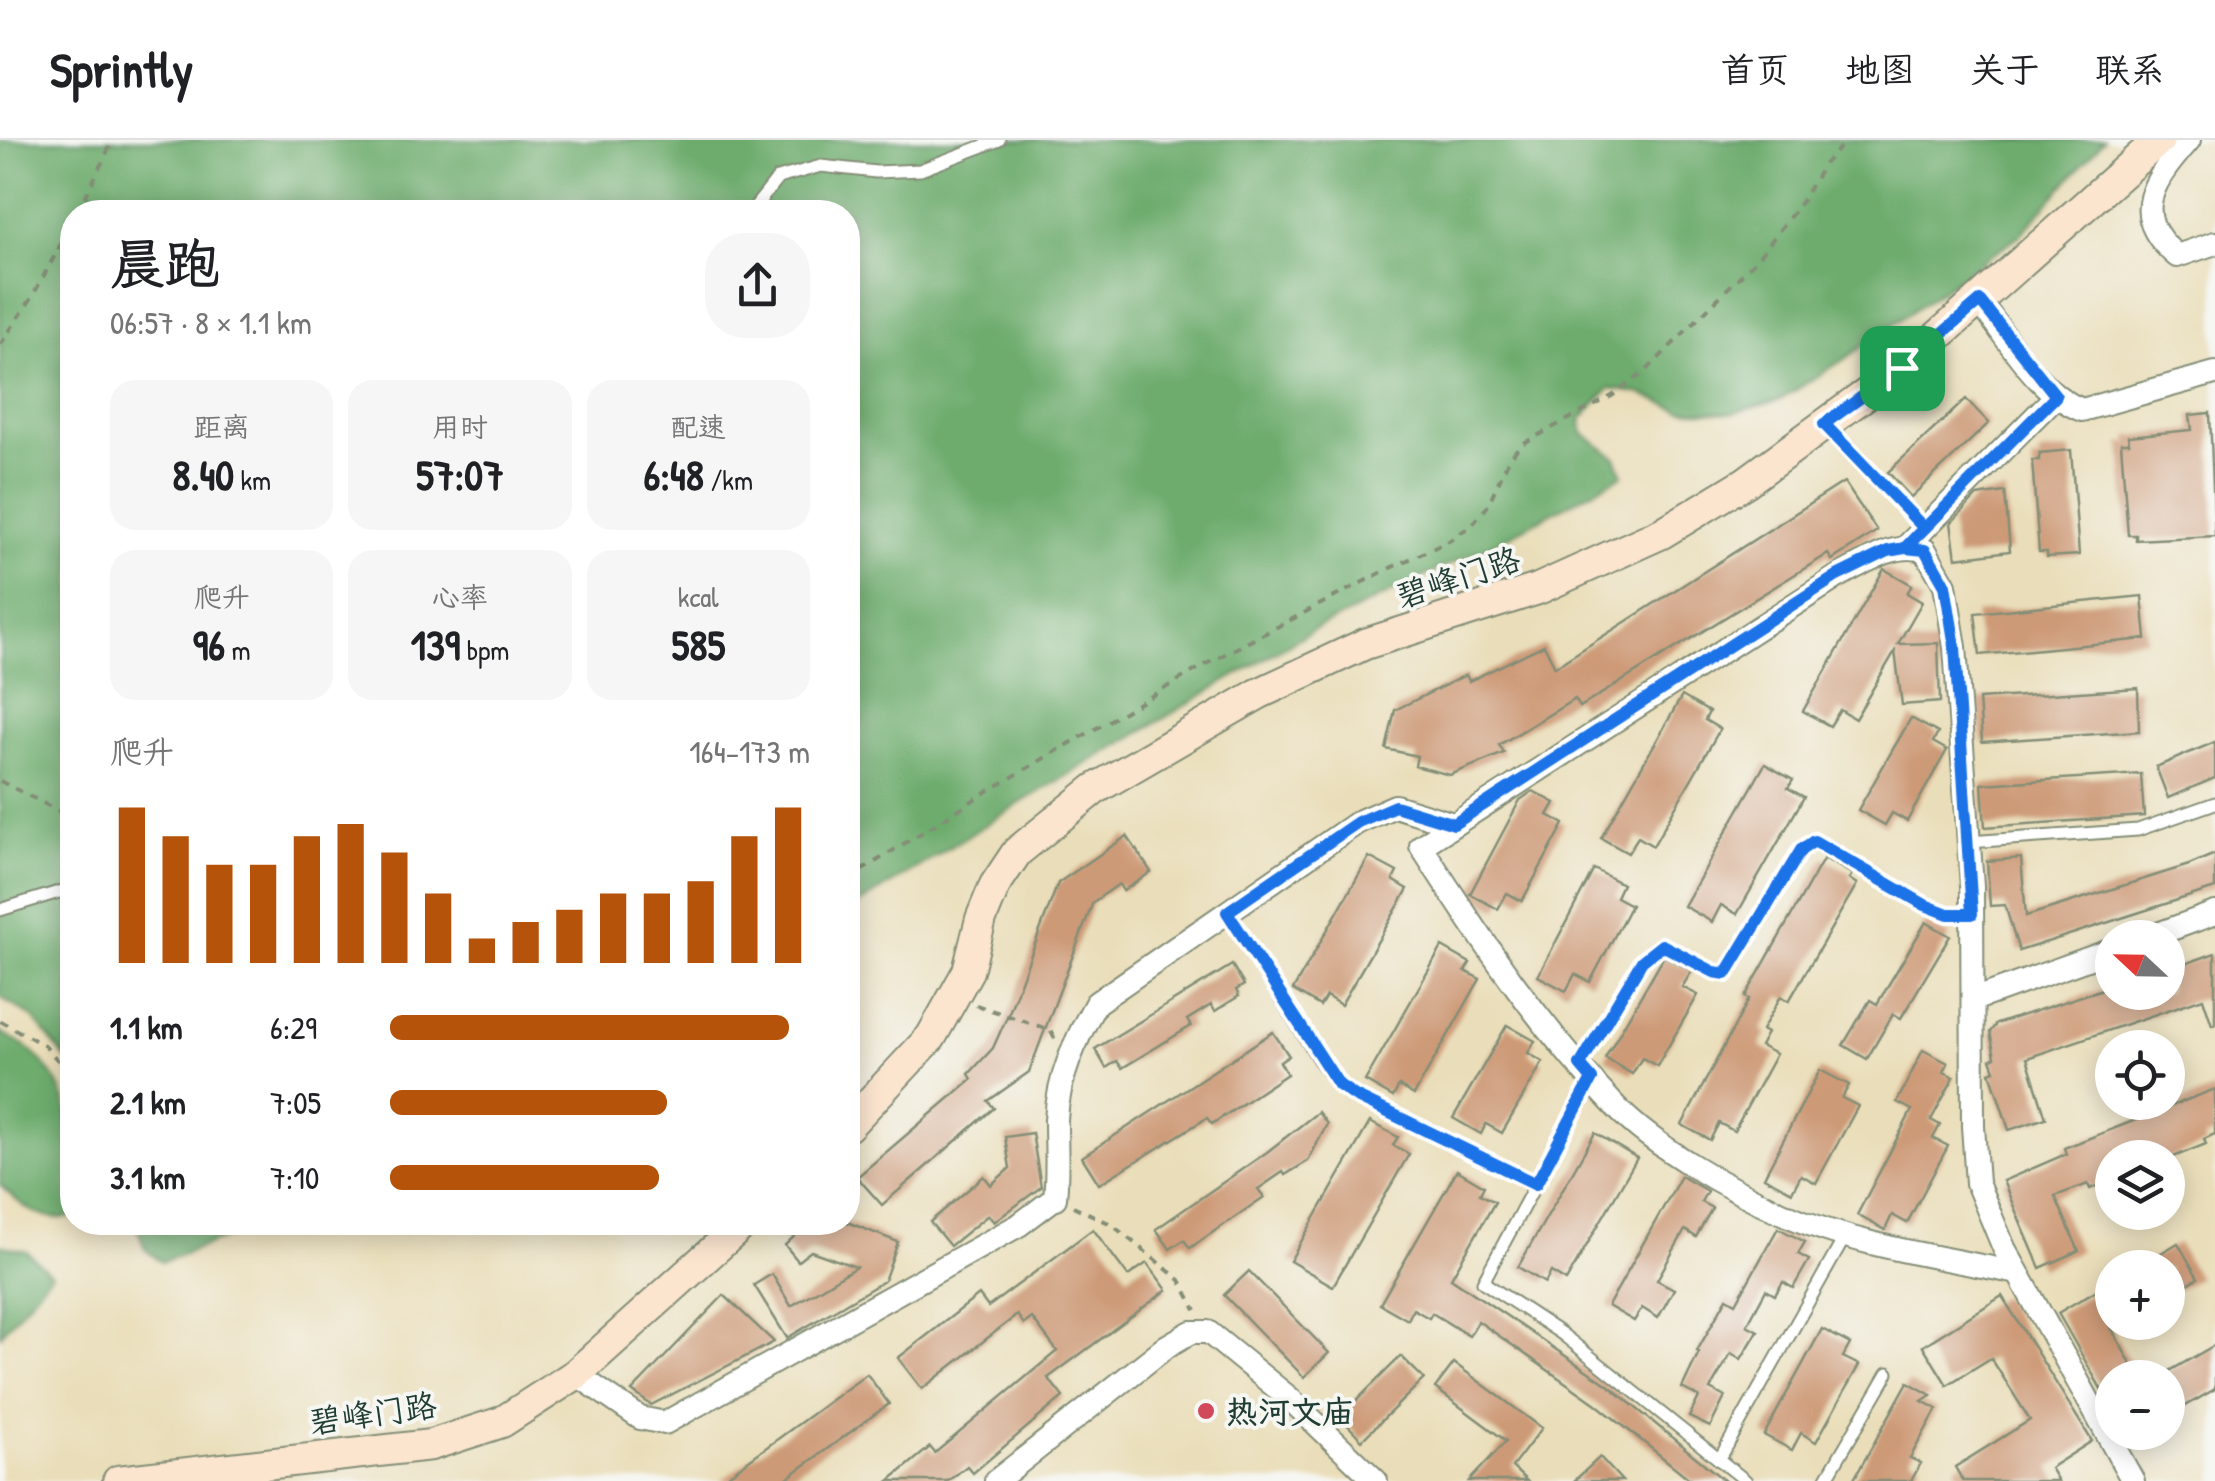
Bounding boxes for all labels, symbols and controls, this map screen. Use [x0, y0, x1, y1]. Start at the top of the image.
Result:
text: Sprintly [50, 37, 193, 102]
text: 首页 [1720, 46, 1790, 93]
text: 地图 [1845, 46, 1915, 93]
text: 关于 [1970, 46, 2040, 93]
text: 联系 [2095, 46, 2165, 93]
text: 晨跑 [110, 226, 220, 300]
button: share [705, 233, 810, 338]
text: 06:57 · 8 × 1.1 km [110, 301, 312, 344]
pin [1860, 326, 1945, 411]
icon: arrive [1875, 341, 1930, 396]
text: 距离 [194, 408, 250, 446]
text: 用时 [432, 408, 488, 446]
text: 配速 [670, 408, 726, 446]
text: 8.40 [172, 446, 234, 503]
text: 57:07 [416, 446, 504, 503]
text: 6:48 [644, 446, 704, 503]
text: km [234, 461, 271, 499]
text: /km [704, 461, 753, 499]
street label: 碧峰门路 [1390, 537, 1526, 617]
text: 爬升 [194, 578, 250, 616]
text: 心率 [432, 578, 488, 616]
text: kcal [678, 578, 719, 616]
text: 96 [193, 616, 225, 673]
text: 139 [411, 616, 460, 673]
text: 585 [671, 616, 725, 673]
text: m [225, 631, 251, 669]
text: bpm [460, 631, 509, 669]
text: 爬升 [110, 730, 174, 773]
text: 164–173 m [689, 730, 810, 773]
north arrow [2095, 920, 2185, 1010]
map controls [2095, 920, 2185, 1450]
text: 1.1 km [110, 1006, 182, 1049]
text: 6:29 [270, 1006, 317, 1049]
button: locate [2095, 1030, 2185, 1120]
text: 2.1 km [110, 1081, 186, 1124]
text: 7:05 [270, 1081, 321, 1124]
button: layers [2095, 1140, 2185, 1230]
text: 3.1 km [110, 1156, 185, 1199]
text: 7:10 [270, 1156, 319, 1199]
button: + [2095, 1250, 2185, 1340]
button: − [2095, 1360, 2185, 1450]
street label: 碧峰门路 [307, 1383, 439, 1443]
place label: 热河文庙 [1226, 1390, 1354, 1433]
marker: 热河文庙 [1195, 1400, 1217, 1422]

